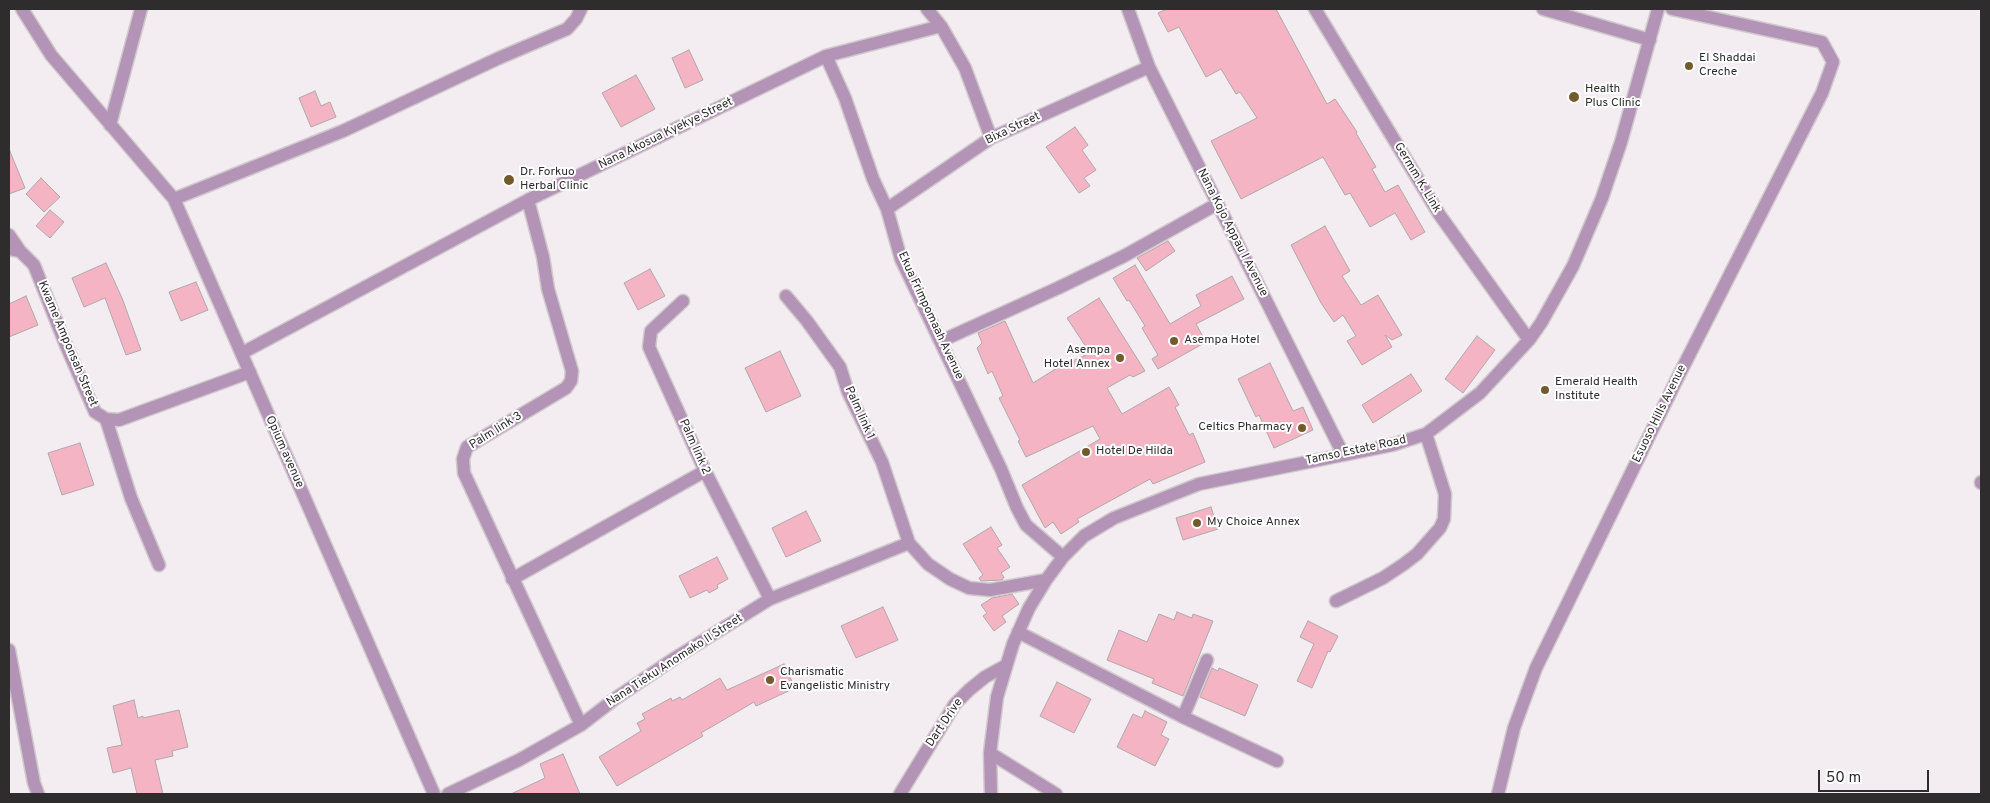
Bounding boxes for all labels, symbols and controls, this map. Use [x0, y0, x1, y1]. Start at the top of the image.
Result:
place label: El Shaddai Creche [1699, 52, 1755, 80]
marker: El Shaddai Creche [1683, 60, 1695, 72]
place label: Health Plus Clinic [1585, 83, 1641, 111]
marker: Health Plus Clinic [1567, 90, 1581, 104]
street label: Nana Akosua Kyekye Street [596, 95, 736, 173]
street label: Bixa Street [983, 110, 1043, 148]
street label: Germm K. Link [1390, 140, 1444, 216]
place label: Dr. Forkuo Herbal Clinic [520, 166, 589, 194]
street label: Nana Kojo Appau I Avenue [1193, 167, 1271, 299]
marker: Dr. Forkuo Herbal Clinic [502, 173, 516, 187]
street label: Ekua Frimpomaah Avenue [894, 250, 966, 382]
street label: Kwame Amponsah Street [34, 279, 100, 409]
place label: Asempa Hotel [1184, 334, 1260, 348]
marker: Asempa Hotel [1168, 335, 1180, 347]
place label: Asempa Hotel Annex [1044, 344, 1110, 372]
marker: Asempa Hotel Annex [1114, 352, 1126, 364]
street label: Esuoso Hills Avenue [1630, 363, 1690, 465]
place label: Emerald Health Institute [1555, 376, 1638, 404]
street label: Palm link 1 [841, 384, 877, 442]
marker: Emerald Health Institute [1539, 384, 1551, 396]
street label: Palm link 3 [467, 409, 525, 453]
street label: Opium avenue [262, 414, 306, 490]
street label: Palm link 2 [675, 417, 713, 477]
place label: Celtics Pharmacy [1198, 421, 1292, 435]
marker: Celtics Pharmacy [1296, 422, 1308, 434]
street label: Tamso Estate Road [1304, 433, 1408, 469]
place label: Hotel De Hilda [1096, 445, 1173, 459]
marker: Hotel De Hilda [1080, 446, 1092, 458]
place label: My Choice Annex [1207, 516, 1300, 530]
marker: My Choice Annex [1191, 517, 1203, 529]
street label: Nana Tieku Anomako II Street [604, 612, 746, 710]
place label: Charismatic Evangelistic Ministry [780, 666, 890, 694]
marker: Charismatic Evangelistic Ministry [764, 674, 776, 686]
street label: Dart Drive [924, 696, 966, 750]
scale bar [1820, 760, 1931, 792]
text: 50 m [1826, 769, 1861, 788]

